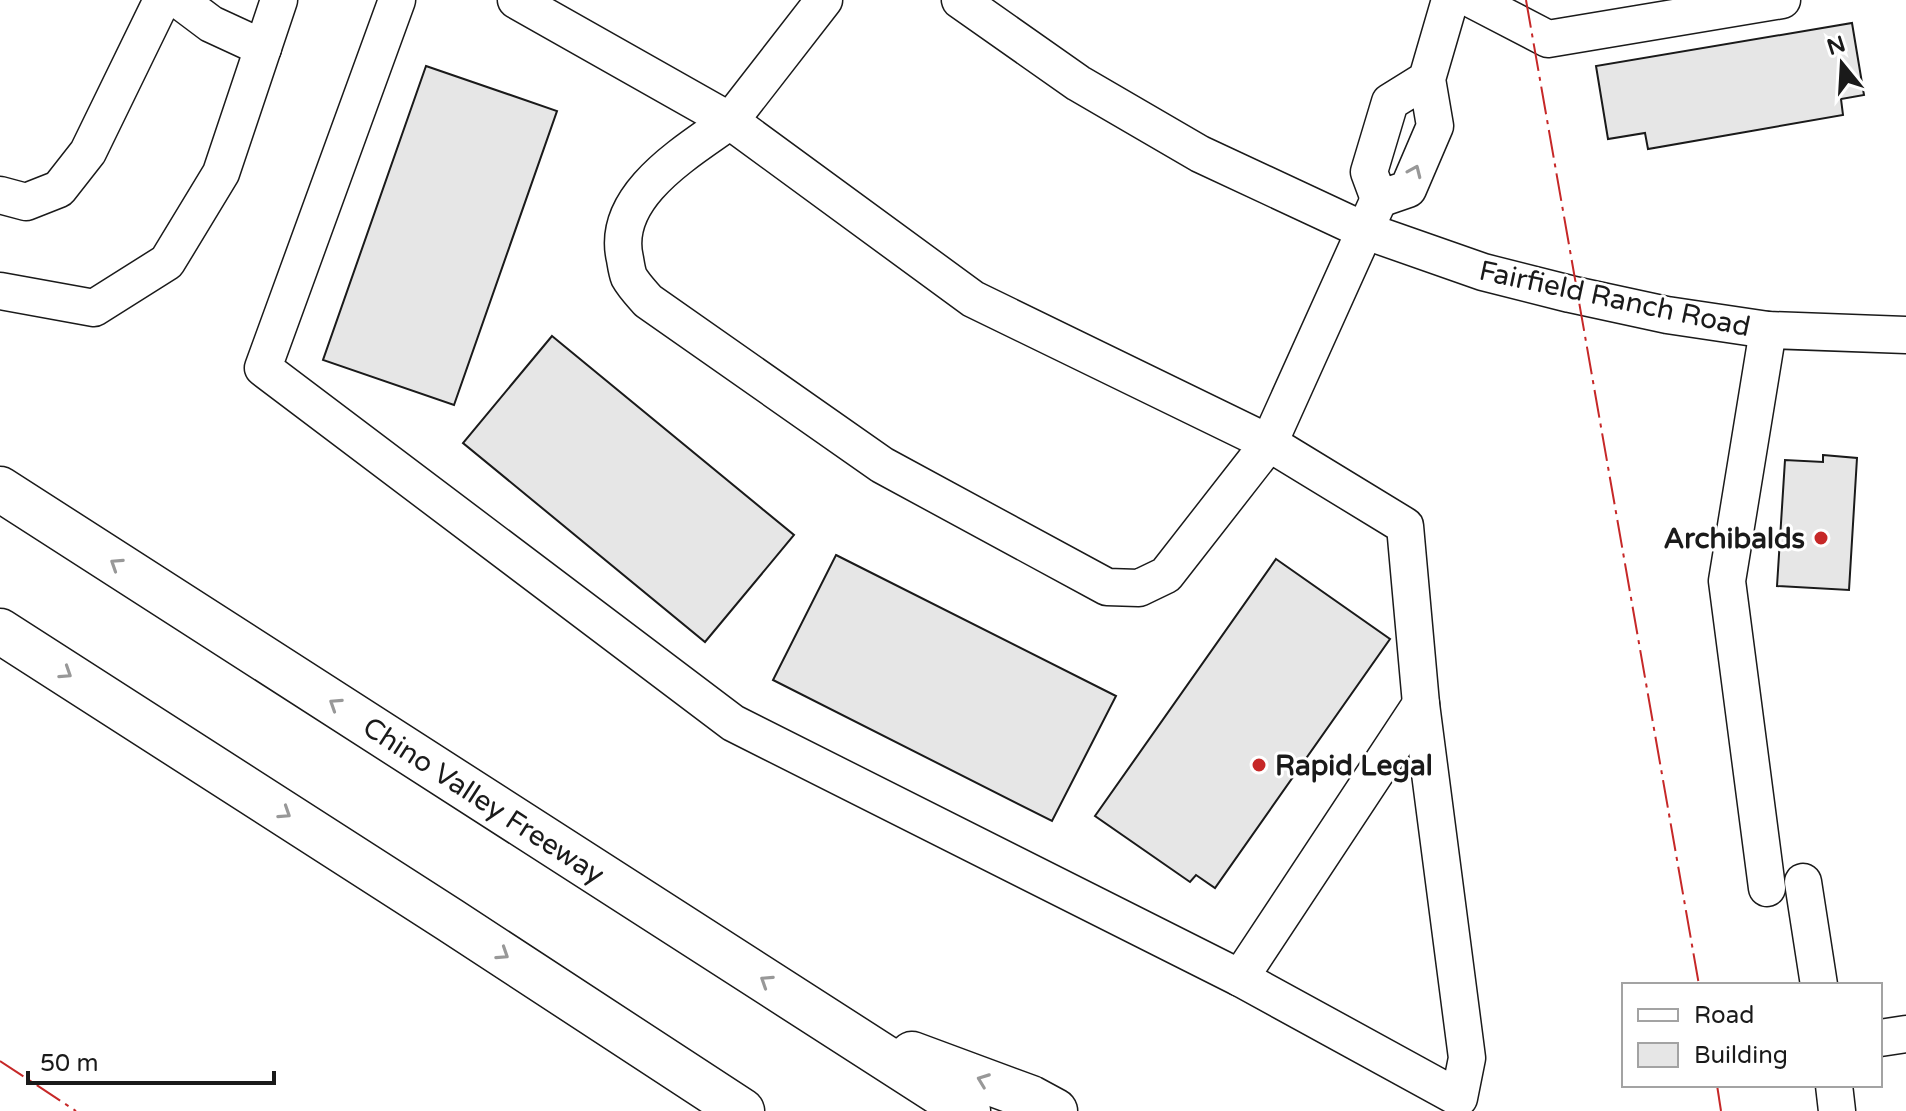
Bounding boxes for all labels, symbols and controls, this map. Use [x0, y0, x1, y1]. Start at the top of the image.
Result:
north arrow [1802, 24, 1882, 104]
text: N [1824, 31, 1849, 61]
one-way arrow [1406, 165, 1422, 179]
street label: Fairfield Ranch Road [1476, 254, 1753, 344]
place label: Archibalds [1664, 522, 1805, 556]
marker: Archibalds [1812, 529, 1830, 547]
one-way arrow [110, 558, 125, 573]
one-way arrow [57, 663, 71, 678]
one-way arrow [329, 699, 344, 714]
street label: Chino Valley Freeway [356, 710, 611, 892]
place label: Rapid Legal [1275, 749, 1433, 783]
marker: Rapid Legal [1250, 756, 1268, 774]
one-way arrow [276, 804, 290, 819]
one-way arrow [494, 944, 509, 959]
one-way arrow [760, 976, 774, 991]
legend [1622, 983, 1882, 1087]
text: Road [1694, 1001, 1754, 1030]
scale bar [28, 1035, 274, 1085]
text: Building [1694, 1041, 1788, 1070]
text: 50 m [40, 1049, 98, 1078]
one-way arrow [977, 1073, 991, 1090]

